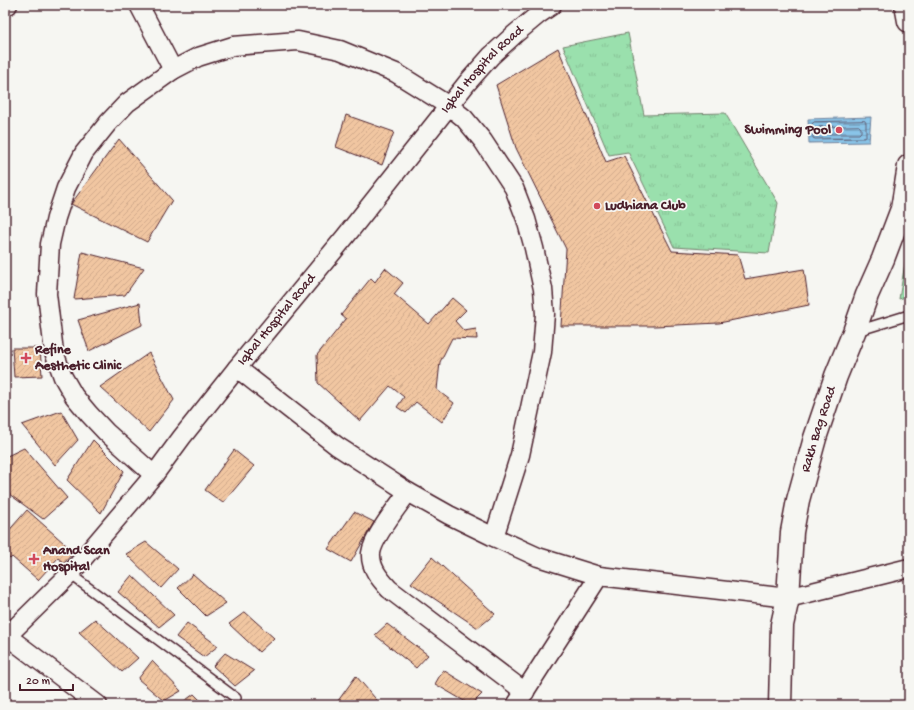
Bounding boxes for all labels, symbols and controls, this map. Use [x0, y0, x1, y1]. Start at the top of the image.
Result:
street label: Iqbal Hospital Road [437, 21, 529, 117]
place label: Swimming Pool [744, 122, 831, 139]
marker: Swimming Pool [834, 125, 844, 135]
place label: Ludhiana Club [605, 198, 686, 215]
marker: Ludhiana Club [592, 201, 602, 211]
street label: Iqbal Hospital Road [234, 269, 321, 369]
place label: Refine Aesthetic Clinic [34, 342, 122, 375]
marker: Refine Aesthetic Clinic [20, 352, 32, 364]
street label: Rakh Bag Road [797, 383, 841, 474]
place label: Anand Scan Hospital [42, 543, 110, 576]
marker: Anand Scan Hospital [28, 553, 40, 565]
scale bar [20, 666, 73, 692]
text: 20 m [26, 675, 51, 689]

